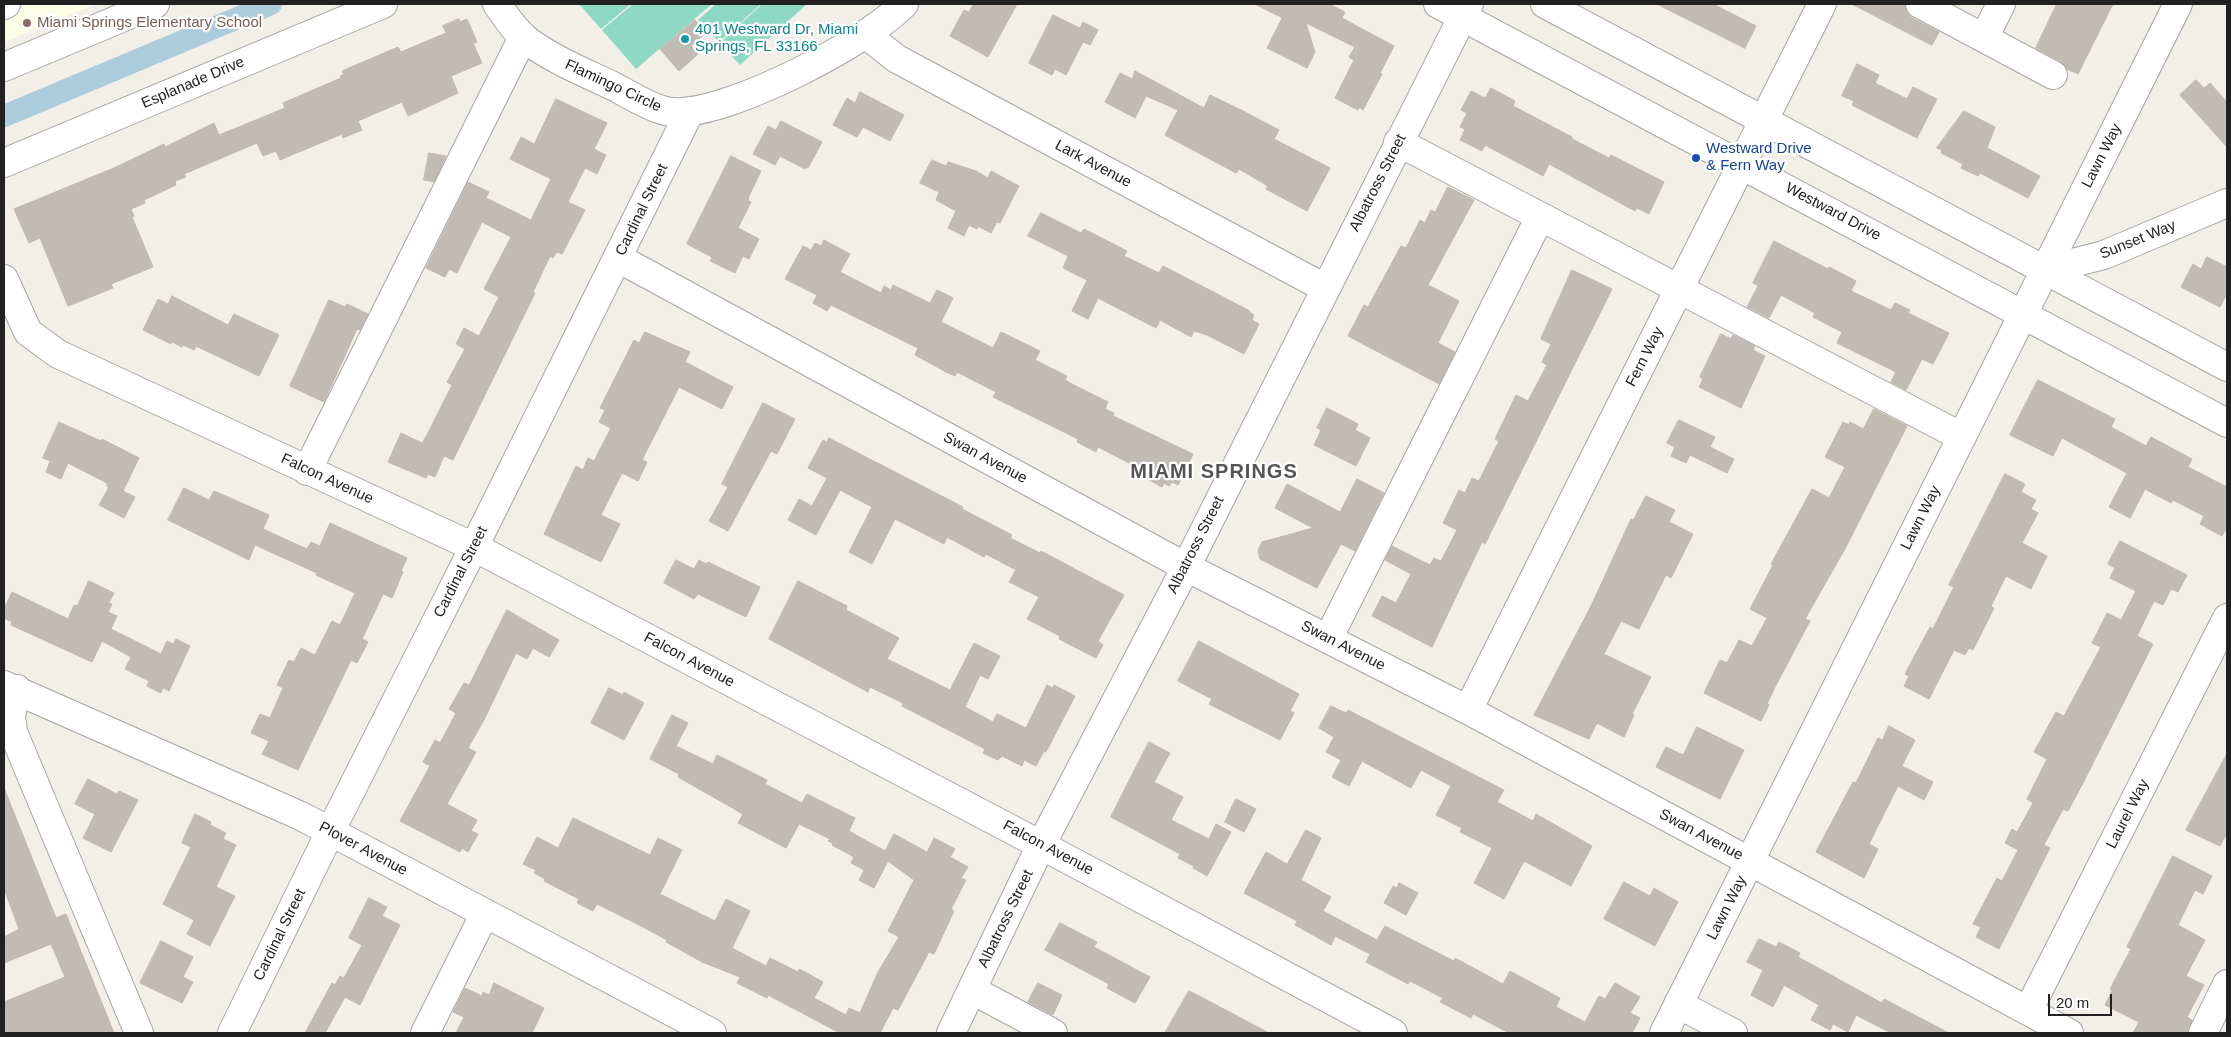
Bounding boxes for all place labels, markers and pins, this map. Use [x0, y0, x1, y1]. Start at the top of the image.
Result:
place label: Miami Springs Elementary School [37, 14, 262, 32]
marker: Miami Springs Elementary School [21, 17, 33, 29]
place label: 401 Westward Dr, Miami Springs, FL 33166 [695, 21, 858, 56]
marker: 401 Westward Dr, Miami Springs, FL 33166 [679, 33, 691, 45]
place label: Westward Drive & Fern Way [1706, 140, 1812, 175]
marker: Westward Drive & Fern Way [1690, 152, 1702, 164]

